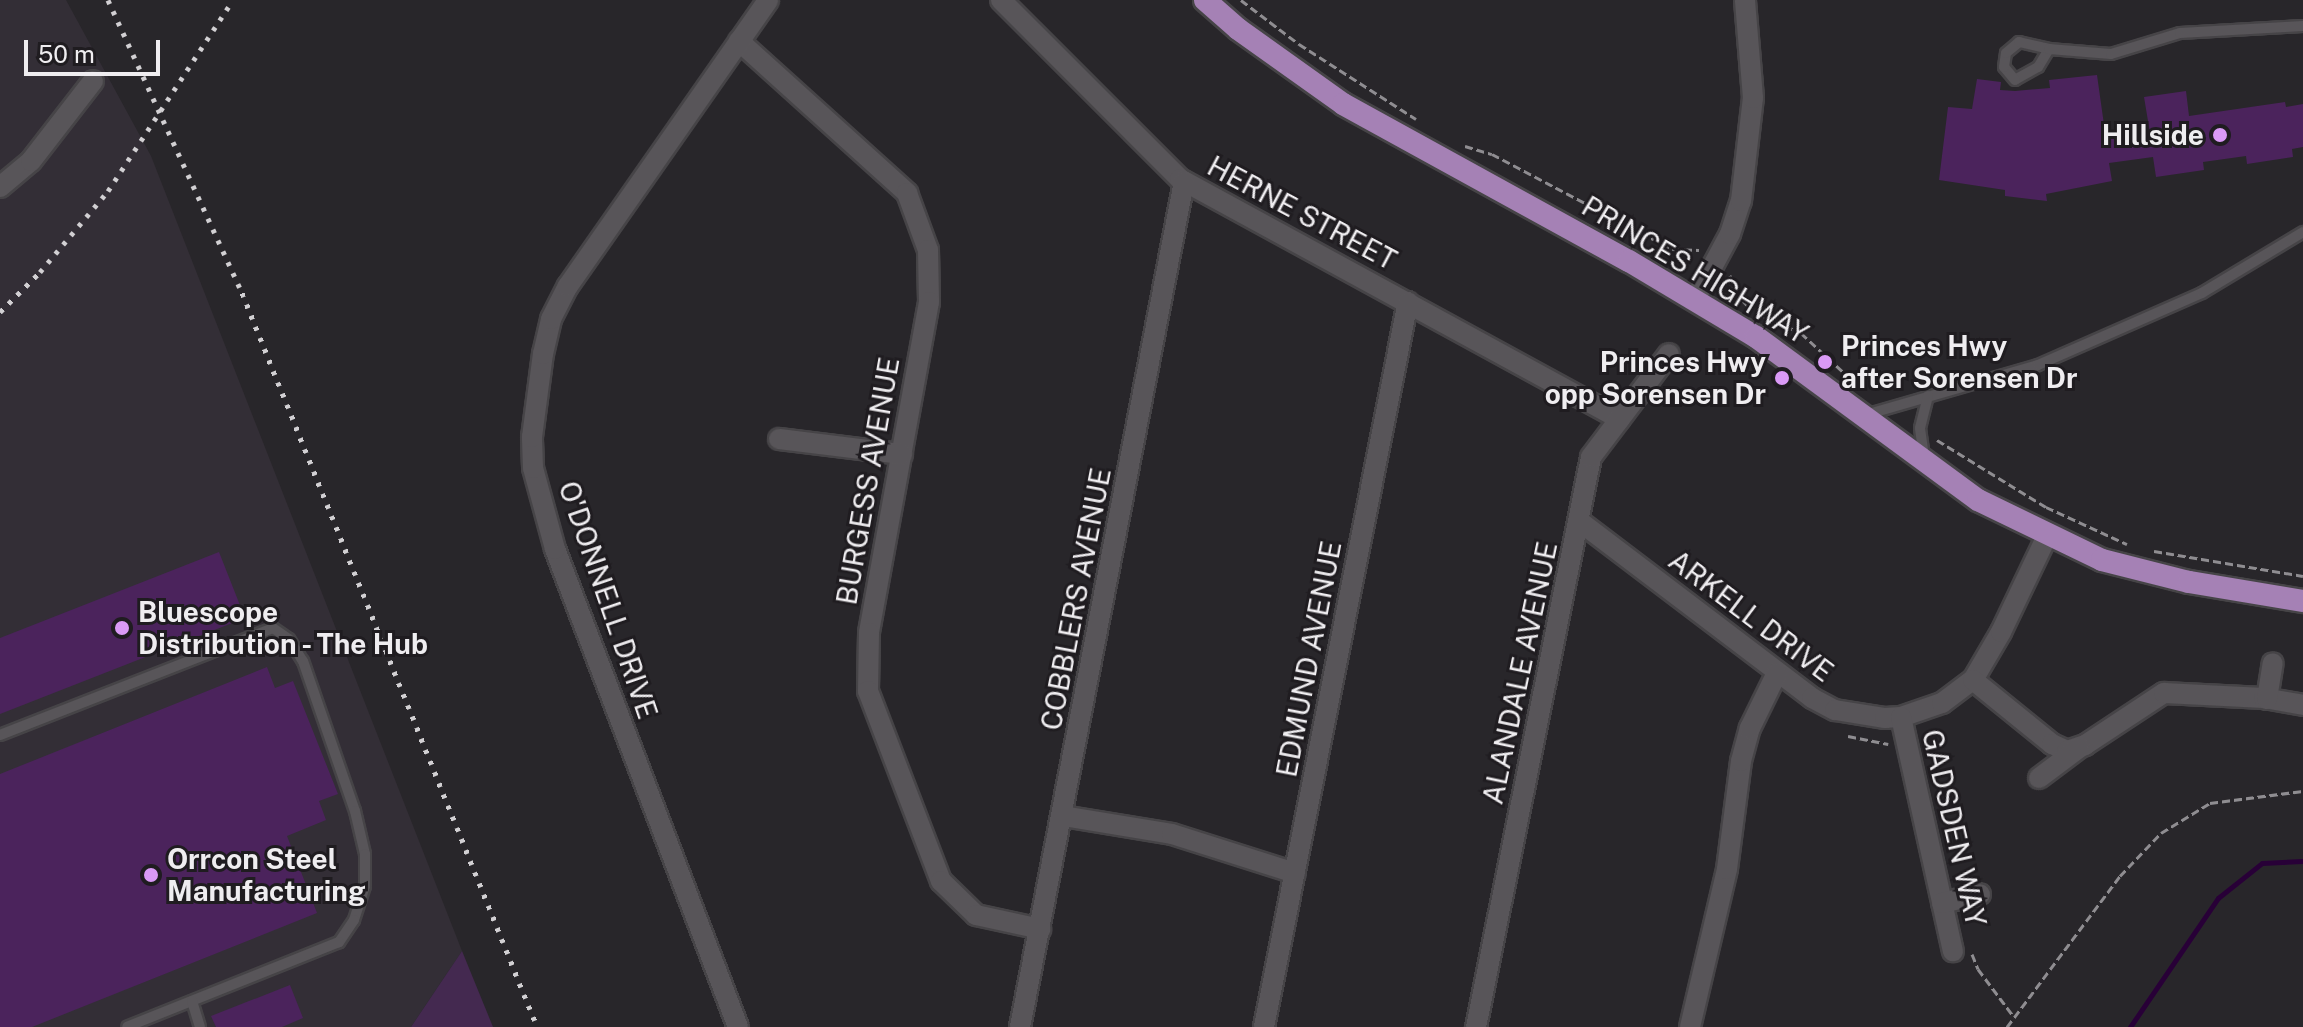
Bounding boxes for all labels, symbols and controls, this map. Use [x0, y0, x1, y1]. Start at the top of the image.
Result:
scale bar [28, 24, 164, 74]
text: 50 m [38, 40, 95, 68]
place label: Hillside [2102, 118, 2204, 152]
marker: Hillside [2211, 126, 2229, 144]
street label: HERNE STREET [1202, 149, 1402, 277]
street label: PRINCES HIGHWAY [1576, 189, 1814, 351]
place label: Princes Hwy after Sorensen Dr [1841, 329, 2078, 395]
place label: Princes Hwy opp Sorensen Dr [1545, 345, 1766, 411]
marker: Princes Hwy after Sorensen Dr [1816, 353, 1834, 371]
street label: BURGESS AVENUE [830, 355, 906, 607]
marker: Princes Hwy opp Sorensen Dr [1773, 369, 1791, 387]
street label: COBBLERS AVENUE [1034, 465, 1118, 733]
street label: O'DONNELL DRIVE [552, 477, 664, 723]
street label: EDMUND AVENUE [1270, 538, 1348, 780]
street label: ALANDALE AVENUE [1476, 539, 1564, 807]
street label: ARKELL DRIVE [1662, 543, 1840, 689]
place label: Bluescope Distribution - The Hub [138, 595, 432, 661]
marker: Bluescope Distribution - The Hub [113, 619, 131, 637]
street label: GADSDEN WAY [1915, 726, 1993, 930]
place label: Orrcon Steel Manufacturing [167, 842, 366, 908]
marker: Orrcon Steel Manufacturing [142, 866, 160, 884]

